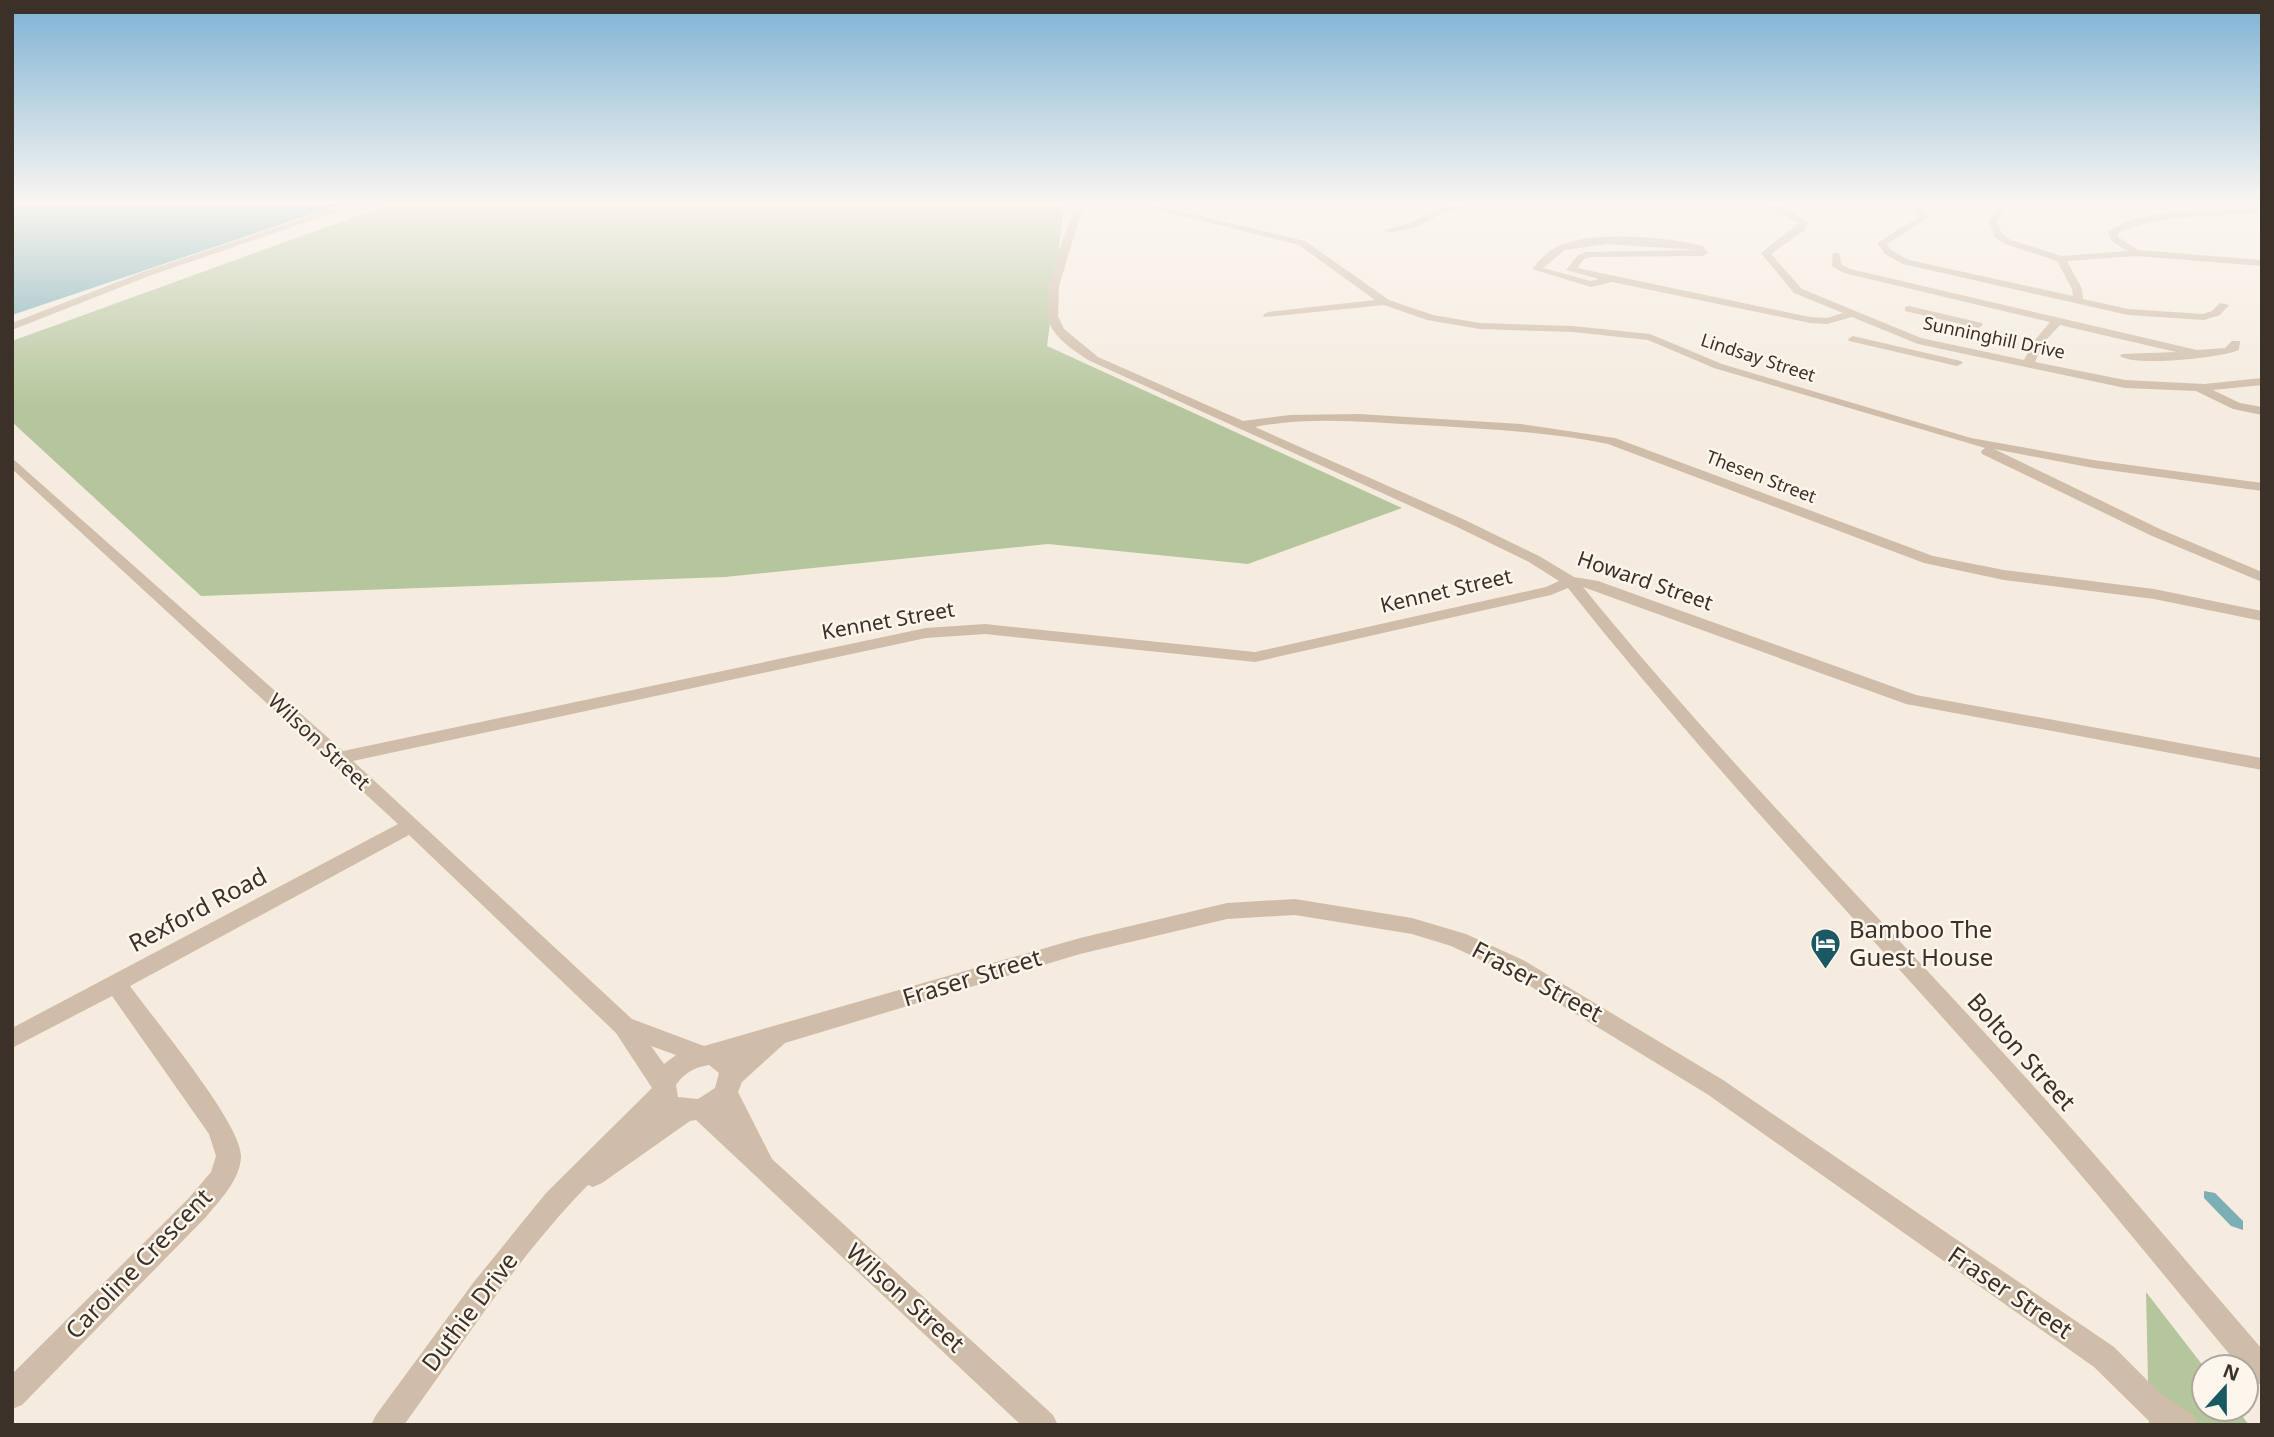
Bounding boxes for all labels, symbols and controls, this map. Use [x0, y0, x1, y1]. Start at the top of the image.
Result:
street label: Sunninghill Drive [1921, 310, 2067, 364]
street label: Lindsay Street [1698, 327, 1819, 387]
street label: Thesen Street [1703, 444, 1820, 508]
street label: Howard Street [1574, 544, 1717, 616]
street label: Kennet Street [1377, 561, 1515, 619]
street label: Kennet Street [819, 594, 957, 645]
street label: Wilson Street [263, 687, 377, 796]
street label: Rexford Road [123, 859, 272, 959]
place label: Bamboo The Guest House [1849, 912, 1993, 973]
hotel icon: Bamboo The Guest House [1809, 927, 1843, 971]
street label: Fraser Street [1467, 932, 1609, 1029]
street label: Fraser Street [898, 940, 1045, 1013]
street label: Bolton Street [1960, 985, 2084, 1117]
street label: Caroline Crescent [57, 1180, 219, 1346]
street label: Wilson Street [840, 1235, 973, 1359]
street label: Fraser Street [1942, 1238, 2080, 1346]
street label: Duthie Drive [413, 1245, 524, 1377]
north arrow [2190, 1353, 2260, 1423]
text: N [2219, 1357, 2243, 1387]

